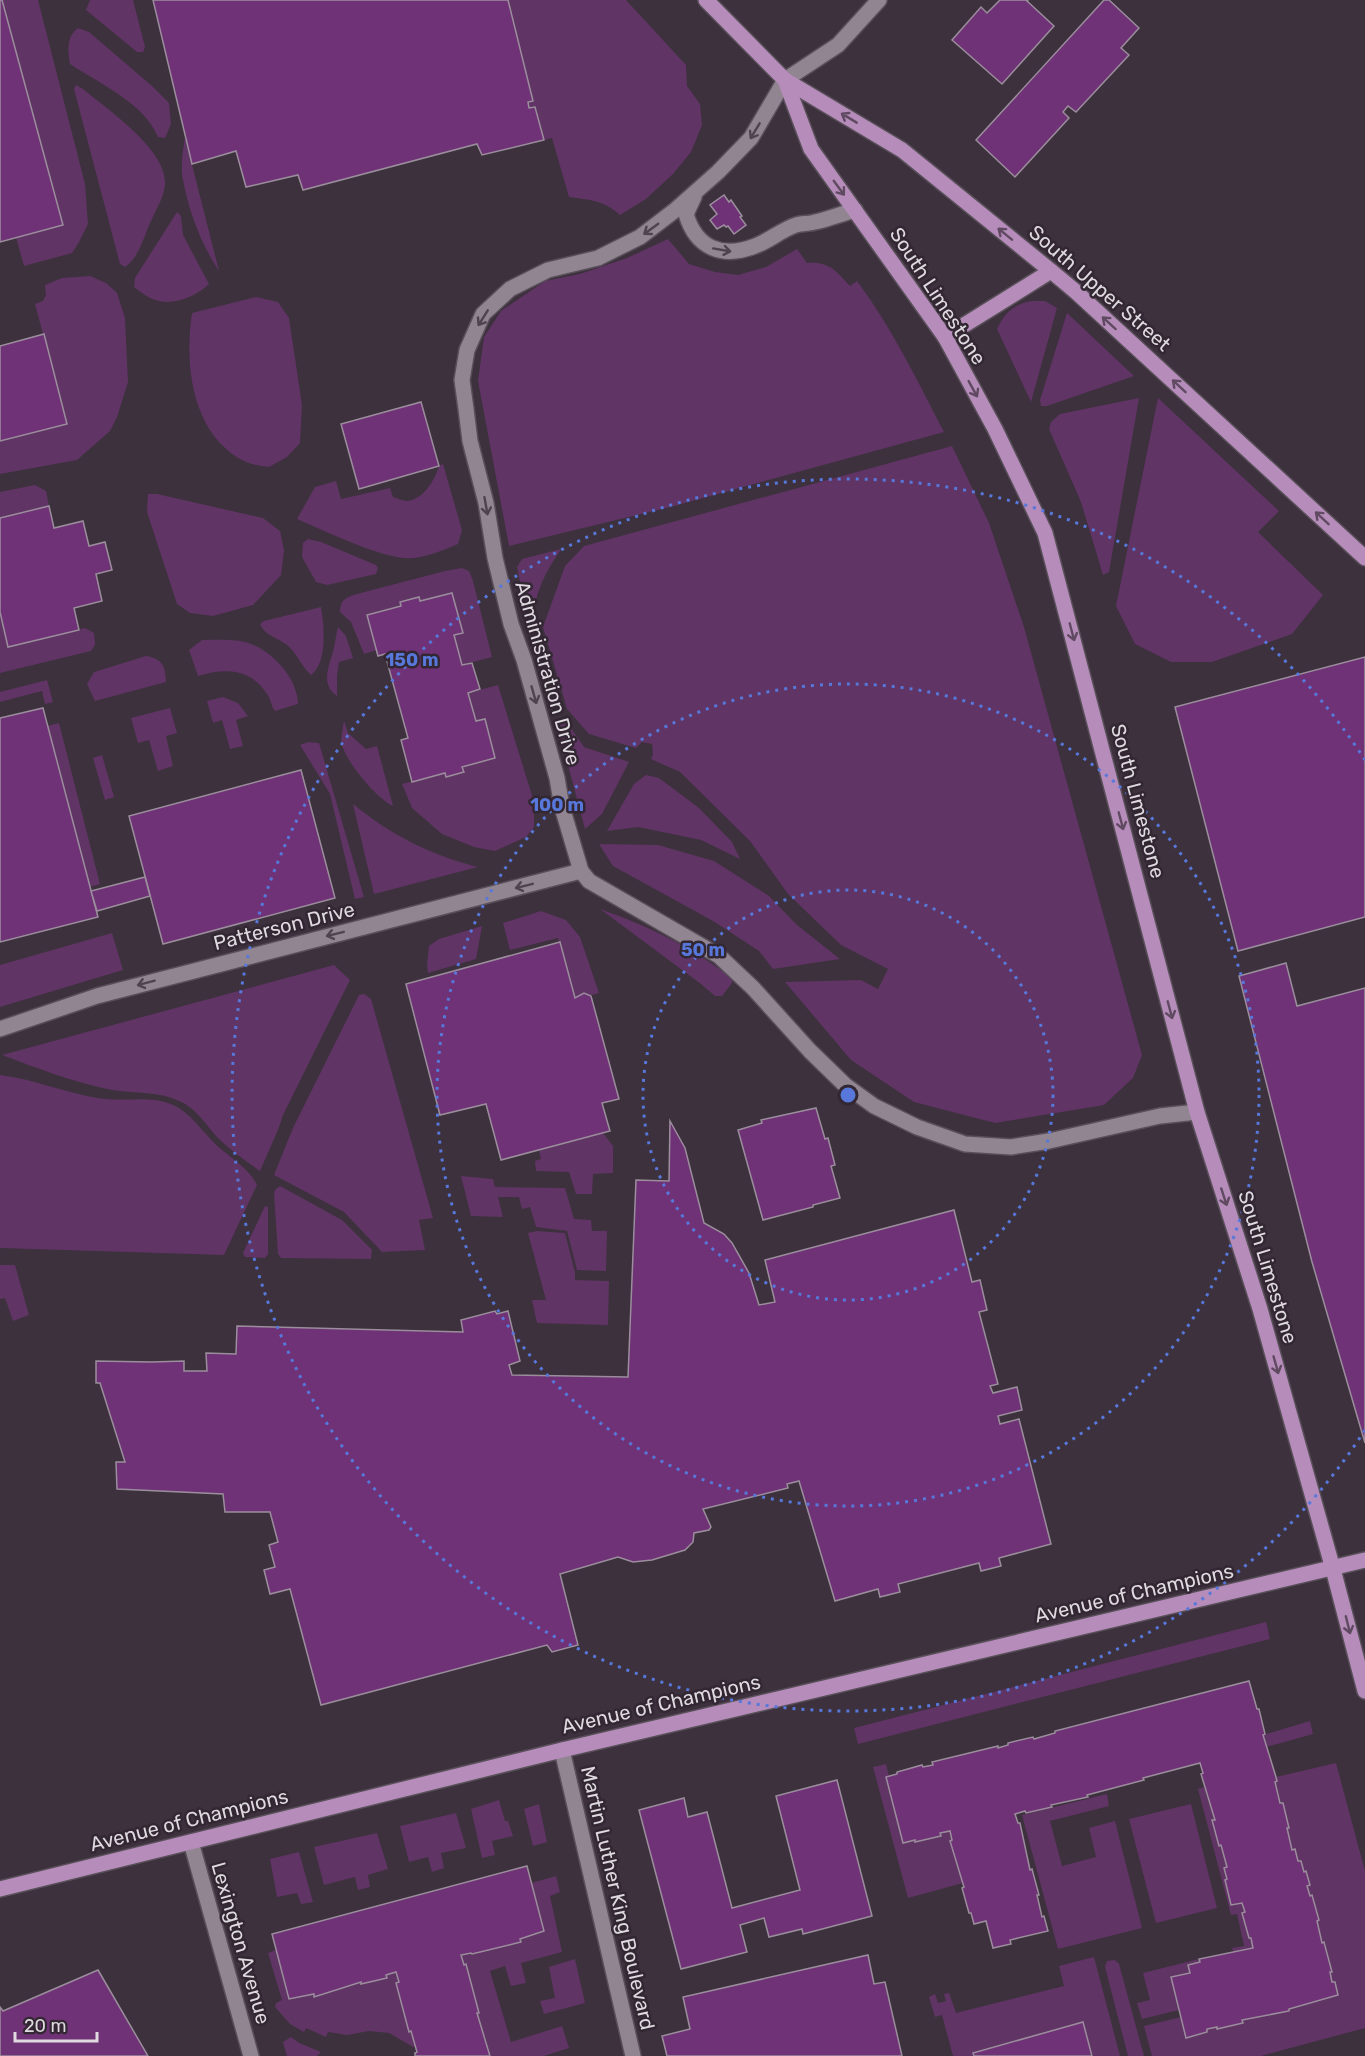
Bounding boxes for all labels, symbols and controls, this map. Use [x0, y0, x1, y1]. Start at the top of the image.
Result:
one-way arrow [841, 112, 858, 124]
one-way arrow [749, 122, 761, 139]
one-way arrow [833, 179, 845, 195]
street label: South Upper Street [1024, 220, 1176, 356]
one-way arrow [643, 222, 659, 235]
street label: South Limestone [885, 223, 991, 369]
one-way arrow [998, 227, 1013, 241]
one-way arrow [712, 244, 731, 255]
one-way arrow [476, 309, 488, 326]
one-way arrow [1102, 315, 1117, 330]
one-way arrow [968, 379, 979, 397]
one-way arrow [1171, 379, 1186, 393]
one-way arrow [481, 496, 492, 516]
one-way arrow [1315, 511, 1330, 525]
street label: Administration Drive [510, 578, 586, 768]
one-way arrow [1067, 622, 1078, 641]
text: 150 m [385, 649, 439, 671]
one-way arrow [529, 685, 540, 704]
street label: South Limestone [1106, 721, 1170, 881]
text: 100 m [530, 794, 584, 816]
one-way arrow [1116, 811, 1128, 830]
one-way arrow [515, 881, 534, 892]
street label: Patterson Drive [211, 897, 357, 955]
one-way arrow [326, 929, 345, 941]
text: 50 m [681, 939, 725, 961]
one-way arrow [137, 978, 156, 989]
one-way arrow [1165, 1000, 1177, 1019]
centre of rings [838, 1085, 858, 1105]
one-way arrow [1220, 1187, 1231, 1206]
street label: South Limestone [1233, 1188, 1303, 1346]
one-way arrow [1271, 1355, 1282, 1374]
street label: Avenue of Champions [1032, 1558, 1236, 1628]
one-way arrow [1343, 1615, 1355, 1634]
street label: Avenue of Champions [559, 1669, 763, 1739]
street label: Martin Luther King Boulevard [576, 1764, 660, 2032]
street label: Avenue of Champions [87, 1784, 291, 1856]
street label: Lexington Avenue [206, 1859, 276, 2027]
scale bar [15, 2005, 98, 2043]
text: 20 m [24, 2015, 66, 2037]

